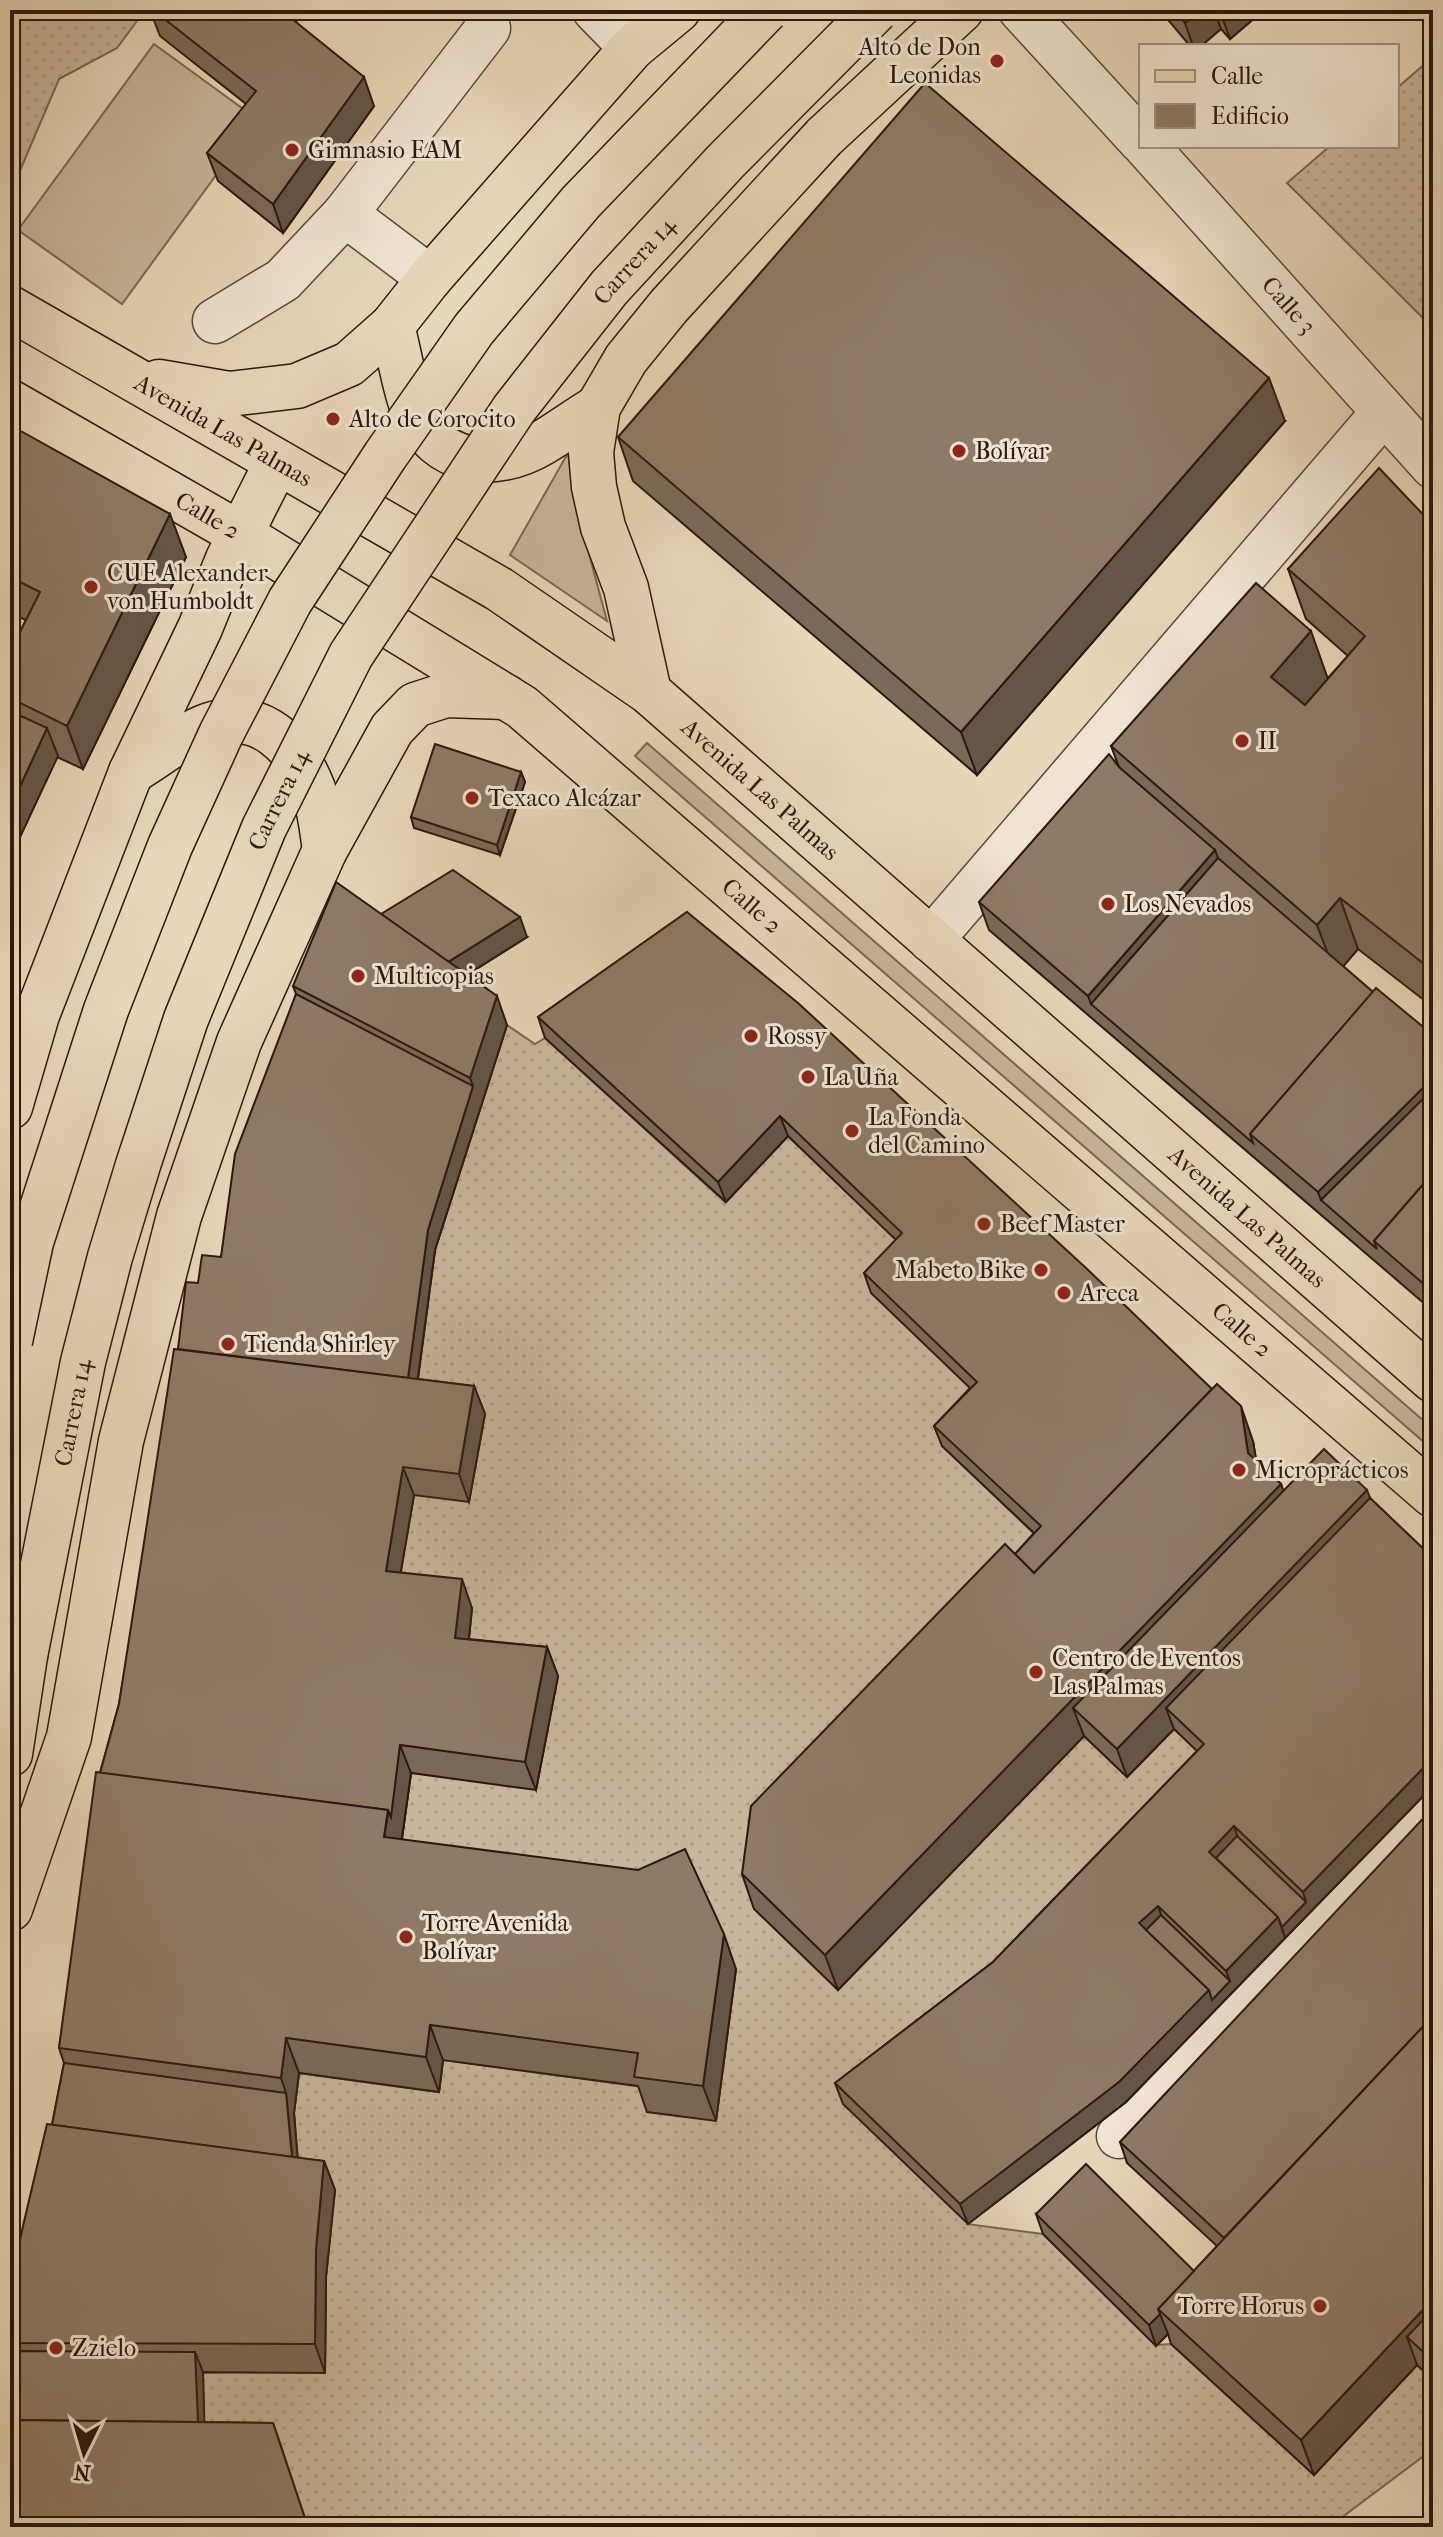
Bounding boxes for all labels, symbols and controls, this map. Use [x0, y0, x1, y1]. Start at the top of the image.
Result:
place label: Alto de Don Leonidas [858, 33, 981, 89]
legend [1139, 44, 1399, 148]
marker: Alto de Don Leonidas [988, 52, 1006, 70]
text: Calle [1211, 62, 1263, 90]
text: Edificio [1211, 102, 1289, 130]
place label: Gimnasio EAM [308, 136, 462, 164]
marker: Gimnasio EAM [283, 141, 301, 159]
street label: Carrera 14 [587, 211, 682, 310]
street label: Calle 3 [1256, 271, 1322, 340]
street label: Avenida Las Palmas [129, 368, 317, 493]
place label: Alto de Corocito [348, 405, 516, 433]
marker: Alto de Corocito [324, 410, 342, 428]
place label: Bolívar [975, 437, 1050, 465]
marker: Bolívar [950, 442, 968, 460]
street label: Calle 2 [171, 486, 245, 545]
place label: CUE Alexander von Humboldt [107, 559, 269, 615]
marker: CUE Alexander von Humboldt [82, 578, 100, 596]
street label: Avenida Las Palmas [675, 712, 845, 866]
place label: II [1258, 727, 1277, 755]
marker: II [1233, 732, 1251, 750]
street label: Carrera 14 [242, 744, 316, 854]
place label: Texaco Alcázar [488, 784, 642, 812]
marker: Texaco Alcázar [463, 789, 481, 807]
street label: Calle 2 [716, 872, 787, 939]
place label: Los Nevados [1124, 890, 1251, 918]
marker: Los Nevados [1099, 895, 1117, 913]
place label: Multicopias [374, 962, 494, 990]
marker: Multicopias [349, 967, 367, 985]
place label: Rossy [767, 1022, 828, 1050]
marker: Rossy [742, 1027, 760, 1045]
place label: La Uña [824, 1063, 899, 1091]
marker: La Uña [799, 1068, 817, 1086]
place label: La Fonda del Camino [868, 1103, 985, 1159]
marker: La Fonda del Camino [843, 1122, 861, 1140]
street label: Avenida Las Palmas [1162, 1140, 1332, 1294]
place label: Beef Master [1000, 1210, 1126, 1238]
marker: Beef Master [975, 1215, 993, 1233]
place label: Mabeto Bike [895, 1256, 1025, 1284]
marker: Mabeto Bike [1032, 1261, 1050, 1279]
place label: Areca [1079, 1279, 1140, 1307]
marker: Areca [1055, 1284, 1073, 1302]
street label: Calle 2 [1206, 1296, 1278, 1363]
place label: Tienda Shirley [244, 1330, 397, 1358]
marker: Tienda Shirley [219, 1335, 237, 1353]
street label: Carrera 14 [49, 1356, 97, 1469]
place label: Microprácticos [1255, 1456, 1409, 1484]
marker: Microprácticos [1230, 1461, 1248, 1479]
place label: Centro de Eventos Las Palmas [1052, 1644, 1241, 1700]
marker: Centro de Eventos Las Palmas [1027, 1663, 1045, 1681]
place label: Torre Avenida Bolívar [422, 1909, 570, 1965]
marker: Torre Avenida Bolívar [397, 1928, 415, 1946]
place label: Torre Horus [1177, 2292, 1304, 2320]
marker: Torre Horus [1311, 2297, 1329, 2315]
place label: Zzielo [72, 2334, 136, 2362]
marker: Zzielo [47, 2339, 65, 2357]
north arrow [44, 2413, 124, 2493]
text: N [73, 2458, 92, 2486]

